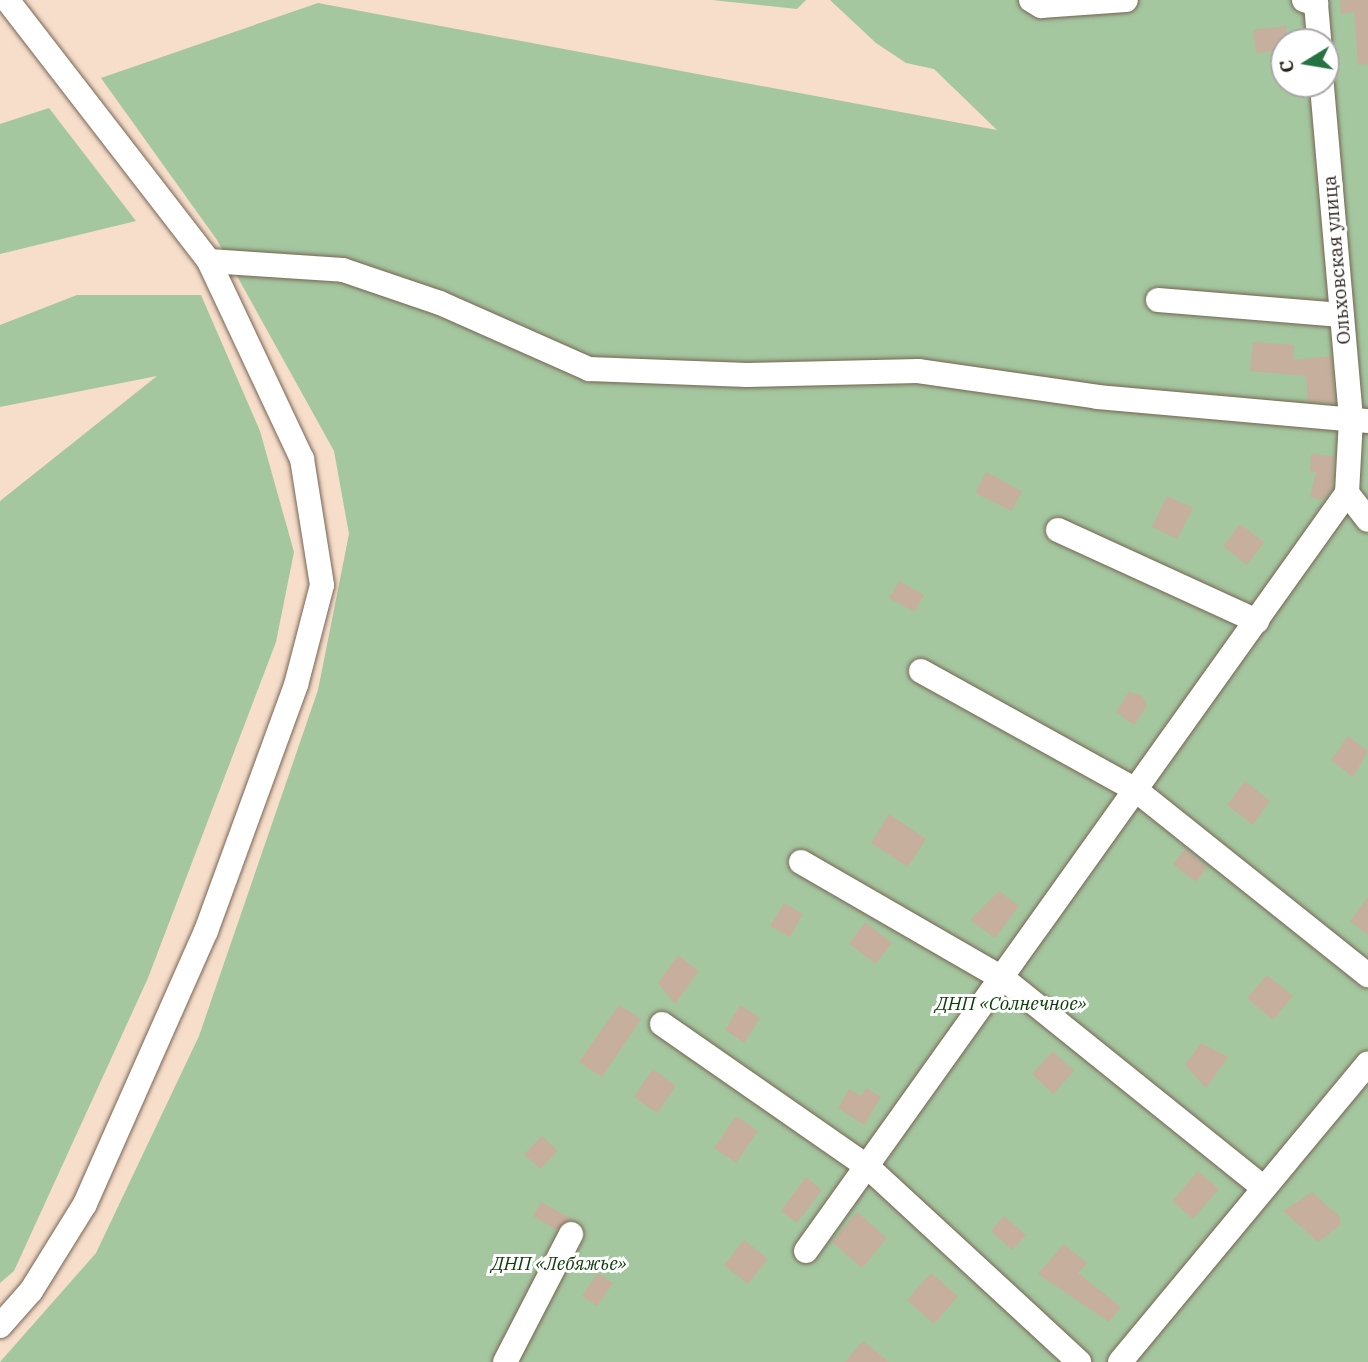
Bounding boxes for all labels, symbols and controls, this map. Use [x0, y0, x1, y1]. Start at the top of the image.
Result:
north arrow [1270, 28, 1340, 98]
text: С [1273, 58, 1299, 75]
street label: Ольховская улица [1318, 175, 1356, 345]
park label: ДНП «Солнечное» [935, 993, 1087, 1015]
park label: ДНП «Лебяжье» [491, 1253, 627, 1275]

